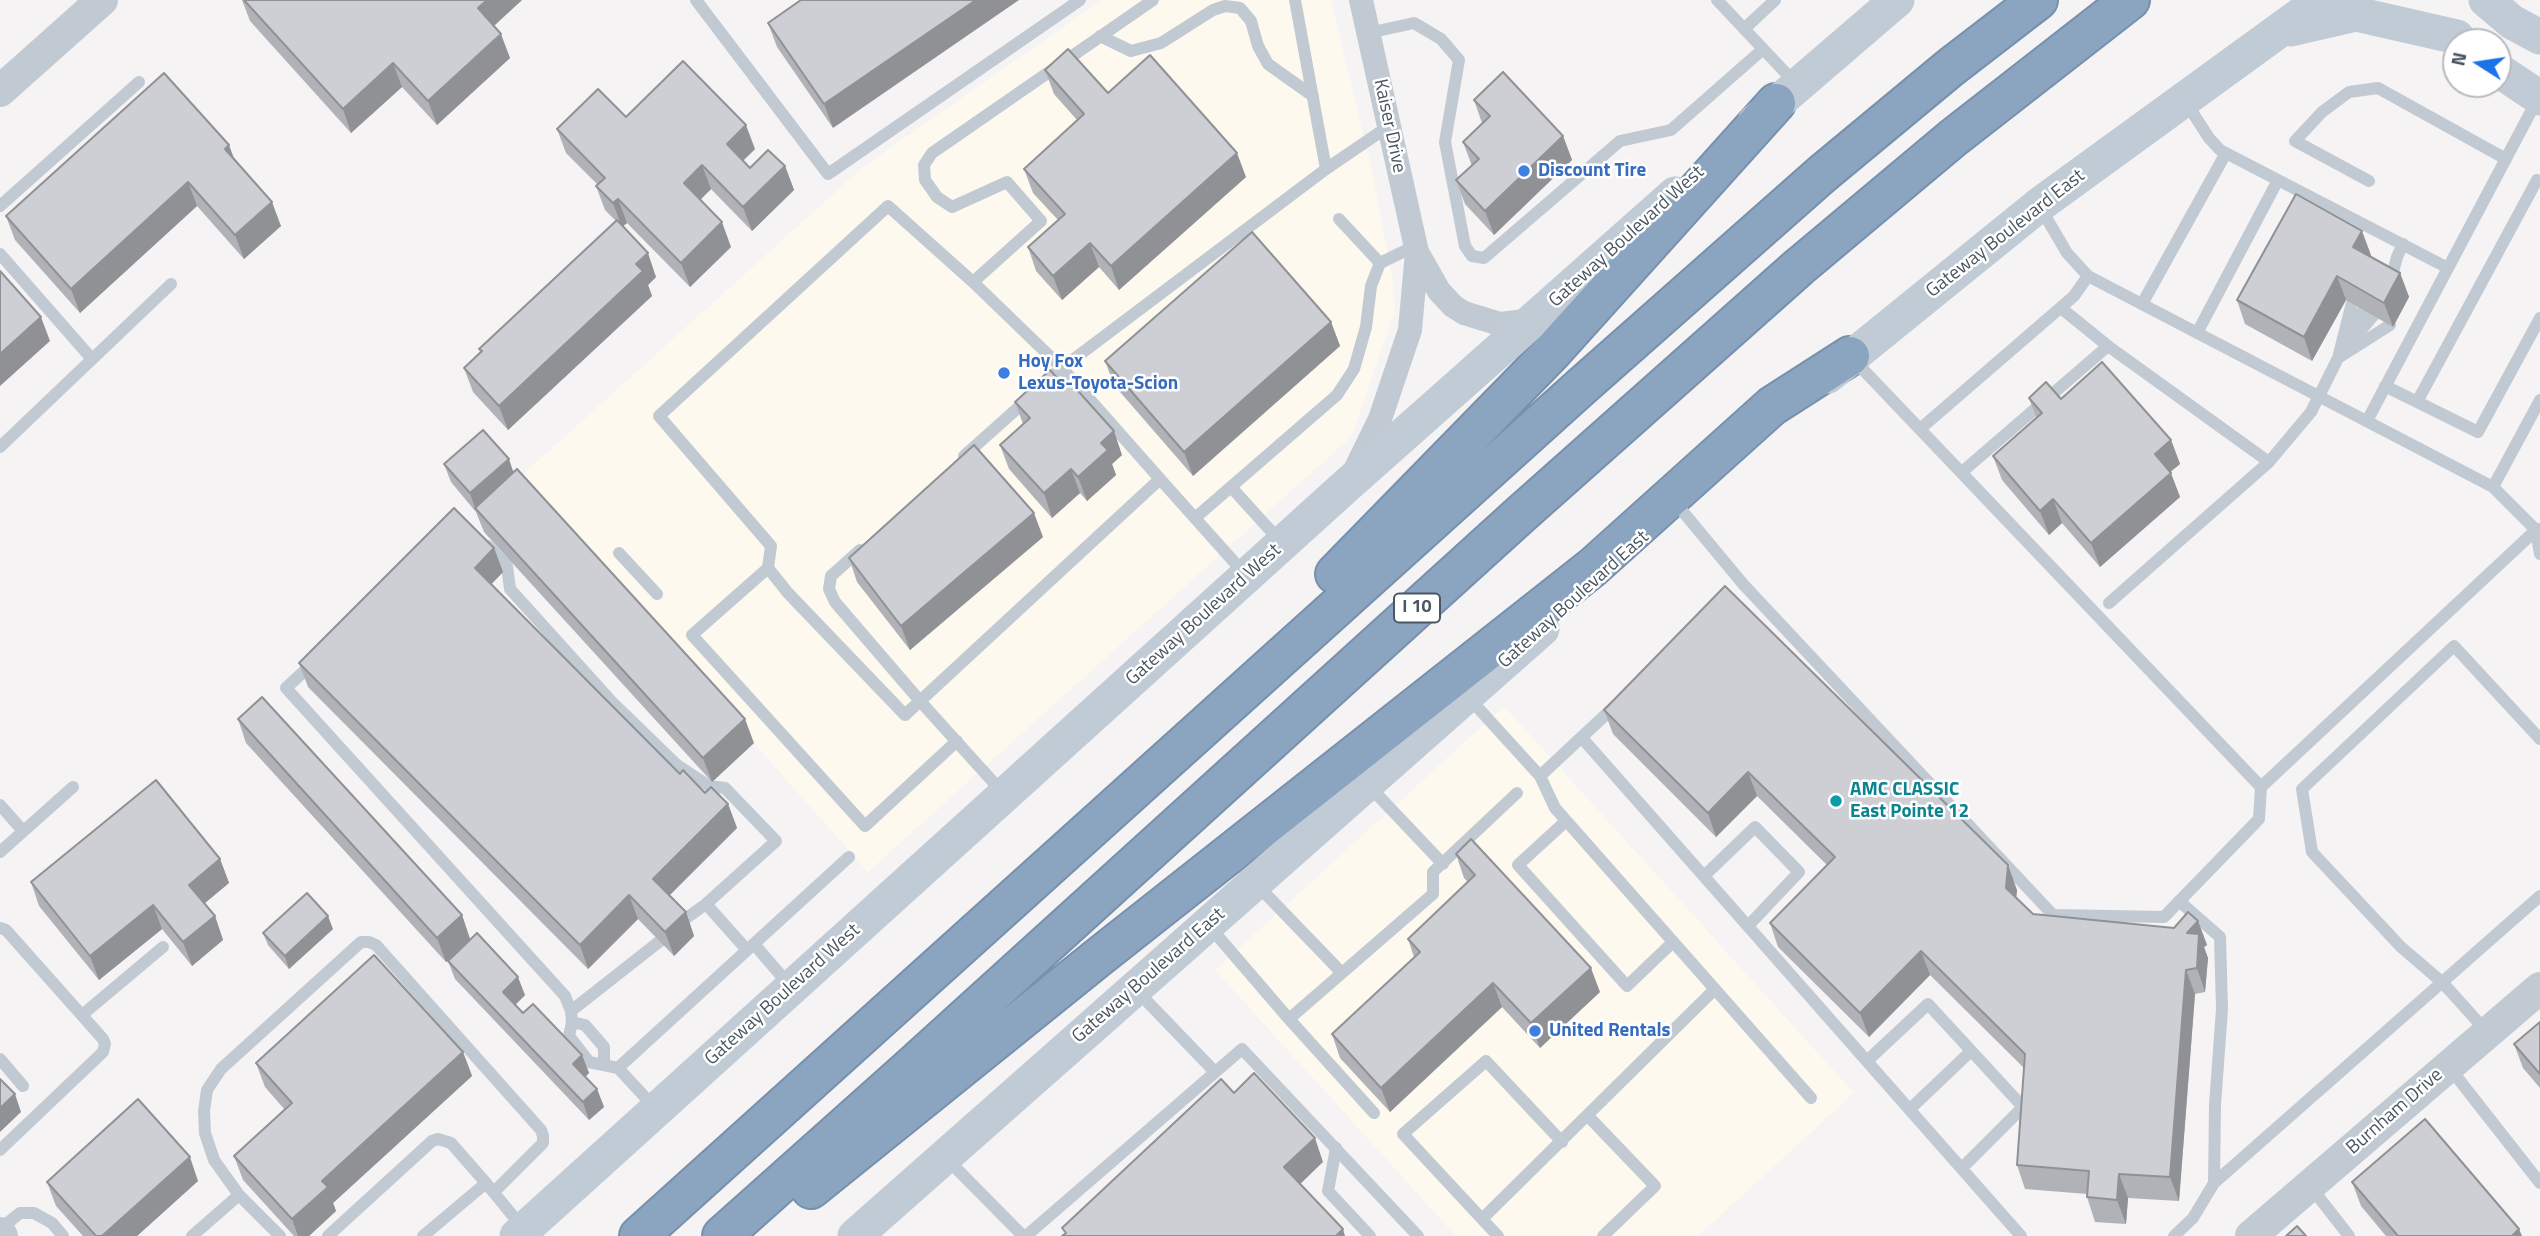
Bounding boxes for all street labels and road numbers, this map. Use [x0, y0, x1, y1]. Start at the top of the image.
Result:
street label: Kaiser Drive [1368, 77, 1410, 175]
street label: Gateway Boulevard West [1545, 161, 1709, 313]
street label: Gateway Boulevard East [1922, 165, 2090, 303]
street label: Gateway Boulevard East [1494, 526, 1654, 674]
street label: Gateway Boulevard West [1122, 539, 1286, 691]
road number: I 10 [1394, 594, 1440, 622]
street label: Gateway Boulevard East [1068, 903, 1230, 1049]
street label: Gateway Boulevard West [701, 919, 865, 1071]
street label: Burnham Drive [2342, 1064, 2448, 1160]

